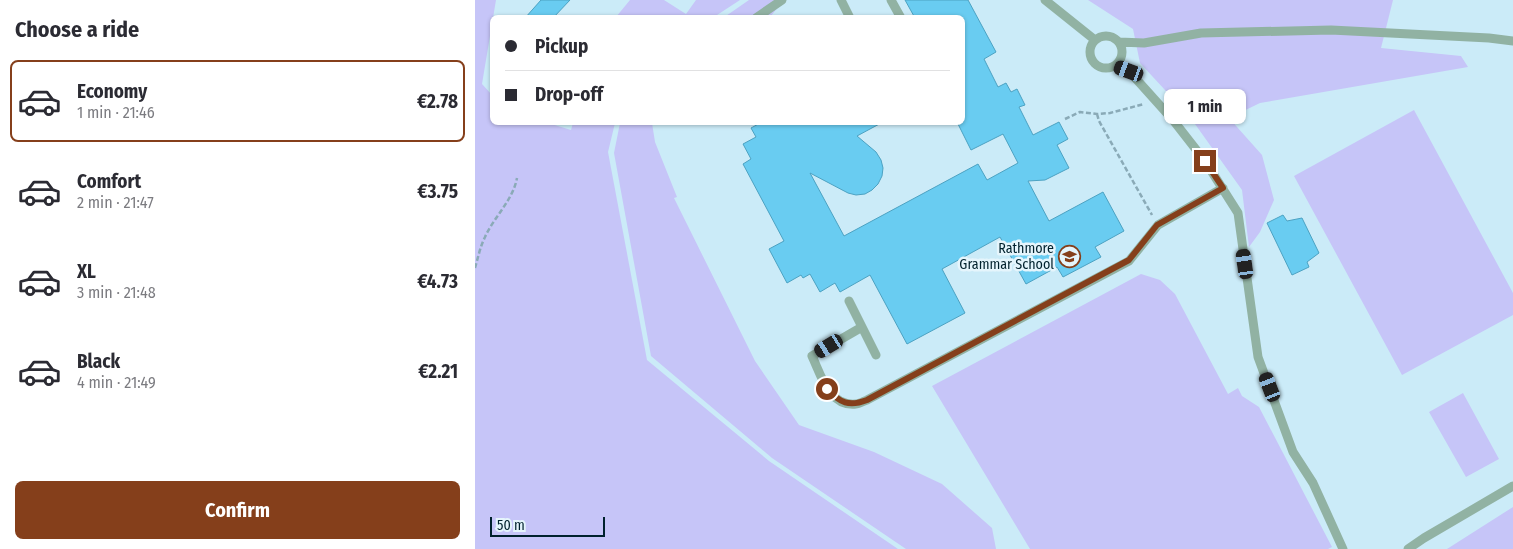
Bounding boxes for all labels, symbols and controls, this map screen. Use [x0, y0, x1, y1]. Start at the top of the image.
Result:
text: Choose a ride [15, 16, 139, 43]
text: Pickup [535, 35, 588, 58]
car [1112, 59, 1145, 83]
icon: car [17, 79, 62, 124]
text: Economy [77, 80, 147, 103]
text: Drop-off [535, 83, 603, 106]
callout: 1 min [1164, 89, 1246, 124]
text: €2.78 [417, 90, 458, 113]
text: 1 min [1188, 97, 1222, 116]
text: 1 min · 21:46 [77, 103, 155, 122]
route end [1194, 150, 1216, 172]
icon: car [17, 169, 62, 214]
text: Comfort [77, 170, 141, 193]
text: €3.75 [417, 180, 458, 203]
text: 2 min · 21:47 [77, 193, 154, 212]
place label: Rathmore Grammar School [959, 240, 1054, 273]
school or university icon: Rathmore Grammar School [1058, 244, 1082, 268]
car [1235, 248, 1254, 280]
icon: car [17, 259, 62, 304]
text: XL [77, 260, 96, 283]
text: €4.73 [417, 270, 458, 293]
text: 3 min · 21:48 [77, 283, 156, 302]
car [812, 332, 845, 360]
icon: car [17, 349, 62, 394]
text: Black [77, 350, 120, 373]
text: €2.21 [418, 360, 458, 383]
car [1257, 370, 1282, 404]
text: 4 min · 21:49 [77, 373, 156, 392]
route start [816, 378, 838, 400]
button: Confirm [15, 481, 460, 539]
scale bar [490, 514, 605, 537]
text: 50 m [497, 517, 525, 534]

